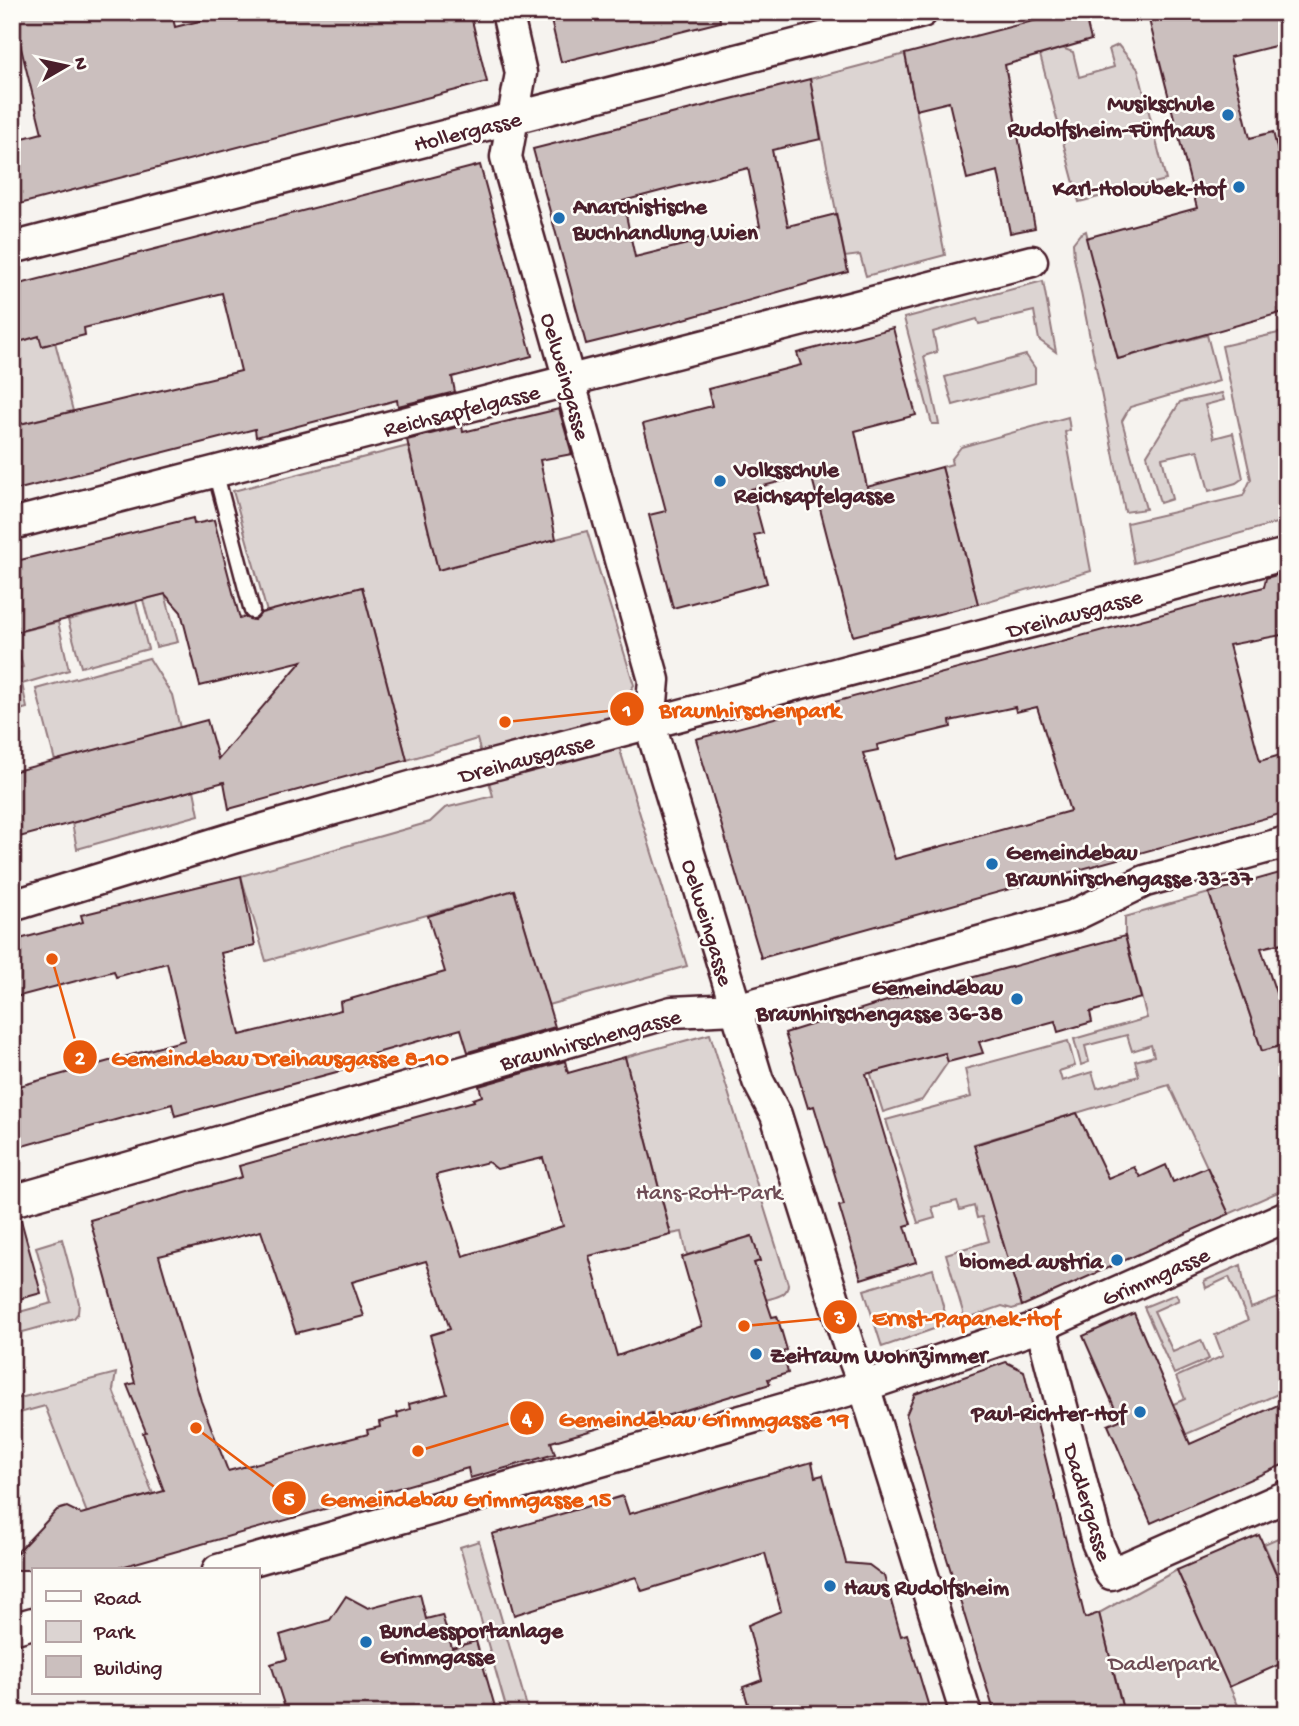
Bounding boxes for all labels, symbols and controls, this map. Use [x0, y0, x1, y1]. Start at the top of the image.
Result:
north arrow [32, 32, 102, 102]
text: N [67, 56, 92, 72]
place label: Musikschule Rudolfsheim-Fünfhaus [1006, 92, 1216, 145]
street label: Hollergasse [411, 107, 526, 160]
marker: Musikschule Rudolfsheim-Fünfhaus [1220, 107, 1236, 123]
place label: Karl-Holoubek-Hof [1052, 177, 1227, 204]
marker: Karl-Holoubek-Hof [1231, 179, 1247, 195]
place label: Anarchistische Buchhandlung Wien [572, 195, 759, 248]
marker: Anarchistische Buchhandlung Wien [551, 210, 567, 226]
street label: Oelweingasse [533, 310, 595, 445]
street label: Reichsapfelgasse [381, 380, 544, 445]
place label: Volksschule Reichsapfelgasse [733, 458, 895, 511]
marker: Volksschule Reichsapfelgasse [712, 473, 728, 489]
street label: Dreihausgasse [1002, 584, 1147, 647]
callout: Braunhirschenpark [610, 686, 854, 731]
text: Braunhirschenpark [658, 698, 844, 727]
text: 1 [622, 700, 631, 725]
street label: Dreihausgasse [454, 729, 599, 792]
place label: Gemeindebau Braunhirschengasse 33-37 [1005, 841, 1253, 894]
street label: Oelweingasse [674, 856, 738, 991]
marker: Gemeindebau Braunhirschengasse 33-37 [984, 856, 1000, 872]
place label: Gemeindebau Braunhirschengasse 36-38 [755, 976, 1003, 1029]
marker: Gemeindebau Braunhirschengasse 36-38 [1009, 991, 1025, 1007]
street label: Braunhirschengasse [497, 1004, 685, 1079]
callout: Gemeindebau Dreihausgasse 8-10 [62, 1034, 463, 1079]
text: Gemeindebau Dreihausgasse 8-10 [111, 1046, 449, 1075]
text: 2 [75, 1048, 86, 1073]
park label: Hans-Rott-Park [636, 1181, 785, 1208]
street label: Grimmgasse [1098, 1242, 1215, 1314]
place label: biomed austria [958, 1250, 1104, 1277]
marker: biomed austria [1109, 1252, 1125, 1268]
callout: Ernst-Papanek-Hof [823, 1295, 1074, 1340]
text: Ernst-Papanek-Hof [872, 1306, 1063, 1335]
text: 3 [834, 1308, 846, 1333]
place label: Zeitraum Wohnzimmer [770, 1344, 990, 1371]
marker: Zeitraum Wohnzimmer [748, 1346, 764, 1362]
callout: Gemeindebau Grimmgasse 19 [510, 1395, 863, 1440]
place label: Paul-Richter-Hof [970, 1402, 1128, 1429]
marker: Paul-Richter-Hof [1132, 1404, 1148, 1420]
text: Gemeindebau Grimmgasse 19 [559, 1407, 849, 1436]
text: 4 [521, 1409, 533, 1434]
street label: Dadlergasse [1054, 1439, 1117, 1566]
callout: Gemeindebau Grimmgasse 15 [271, 1475, 625, 1520]
text: Gemeindebau Grimmgasse 15 [321, 1487, 612, 1516]
text: 5 [283, 1489, 295, 1514]
legend [32, 1568, 259, 1694]
place label: Haus Rudolfsheim [844, 1576, 1010, 1603]
marker: Haus Rudolfsheim [822, 1578, 838, 1594]
text: Road [94, 1588, 142, 1613]
place label: Bundessportanlage Grimmgasse [379, 1619, 564, 1672]
text: Park [93, 1622, 137, 1647]
marker: Bundessportanlage Grimmgasse [358, 1634, 374, 1650]
park label: Dadlerpark [1107, 1652, 1220, 1679]
text: Building [93, 1658, 163, 1683]

